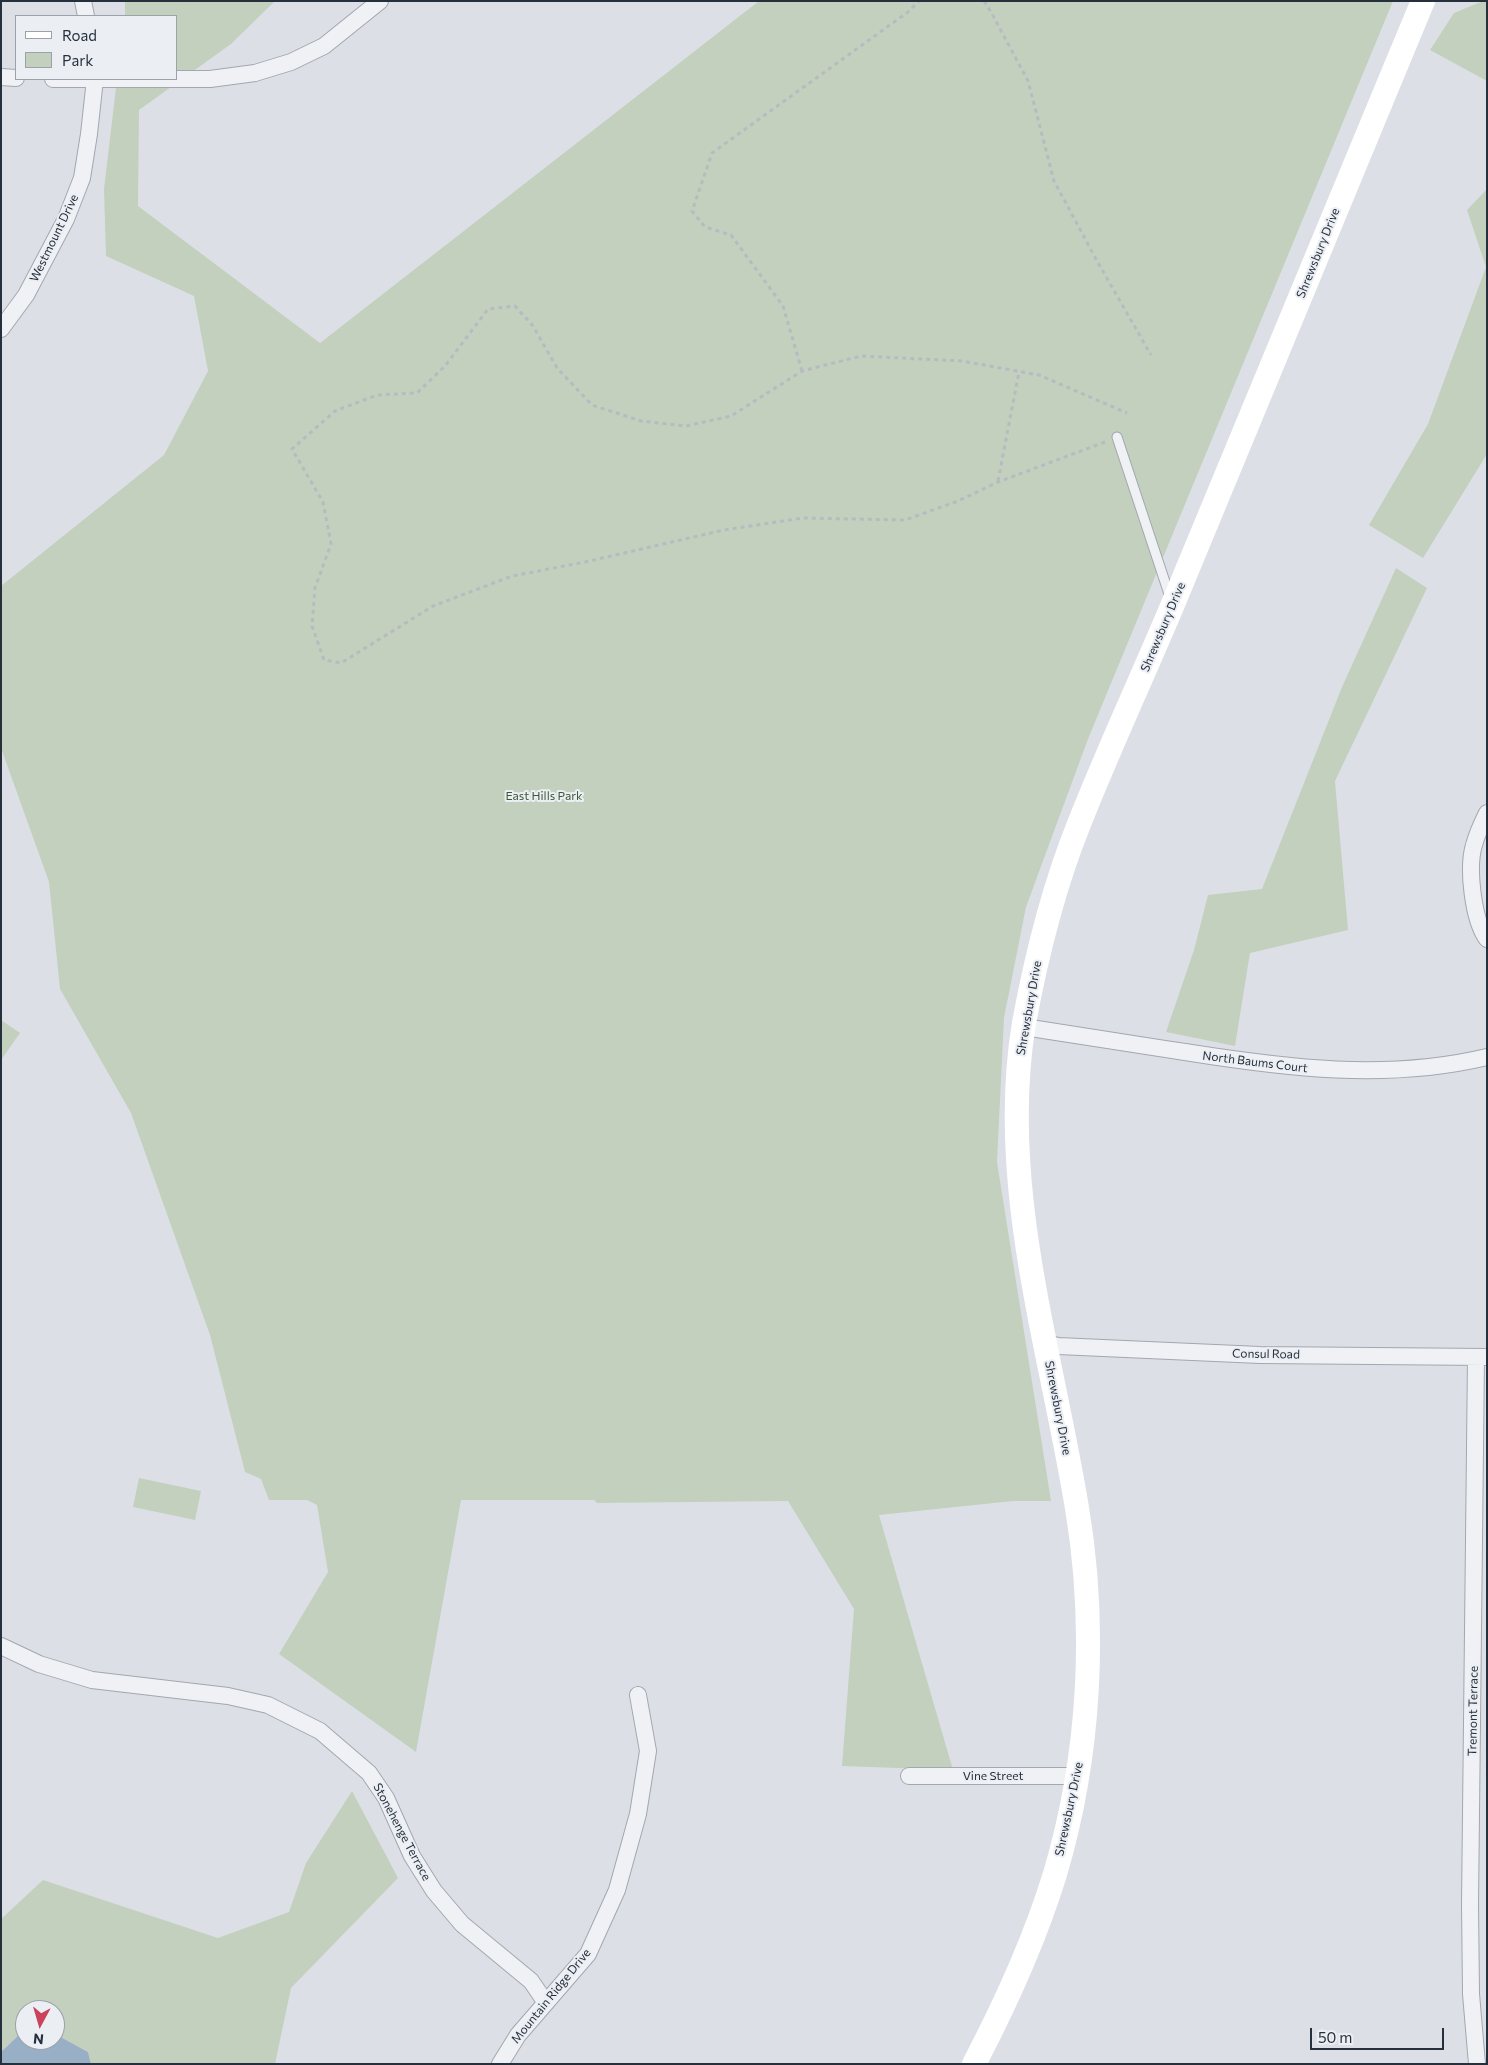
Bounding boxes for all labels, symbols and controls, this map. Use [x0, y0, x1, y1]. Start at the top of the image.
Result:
legend [15, 15, 178, 80]
text: Road [62, 26, 97, 44]
text: Park [62, 51, 93, 69]
street label: Westmount Drive [27, 192, 81, 284]
street label: Shrewsbury Drive [1293, 206, 1343, 300]
street label: Shrewsbury Drive [1138, 580, 1188, 674]
park label: East Hills Park [505, 789, 583, 803]
street label: Shrewsbury Drive [1014, 960, 1044, 1056]
street label: North Baums Court [1202, 1048, 1308, 1076]
street label: Consul Road [1232, 1346, 1300, 1362]
street label: Shrewsbury Drive [1042, 1360, 1074, 1456]
street label: Tremont Terrace [1465, 1666, 1481, 1756]
street label: Shrewsbury Drive [1052, 1761, 1086, 1857]
street label: Vine Street [963, 1769, 1023, 1783]
street label: Stonehenge Terrace [370, 1781, 434, 1883]
street label: Mountain Ridge Drive [508, 1946, 594, 2046]
north arrow [15, 2000, 65, 2050]
scale bar [1313, 2018, 1447, 2050]
text: 50 m [1318, 2028, 1352, 2046]
text: N [32, 2030, 45, 2048]

